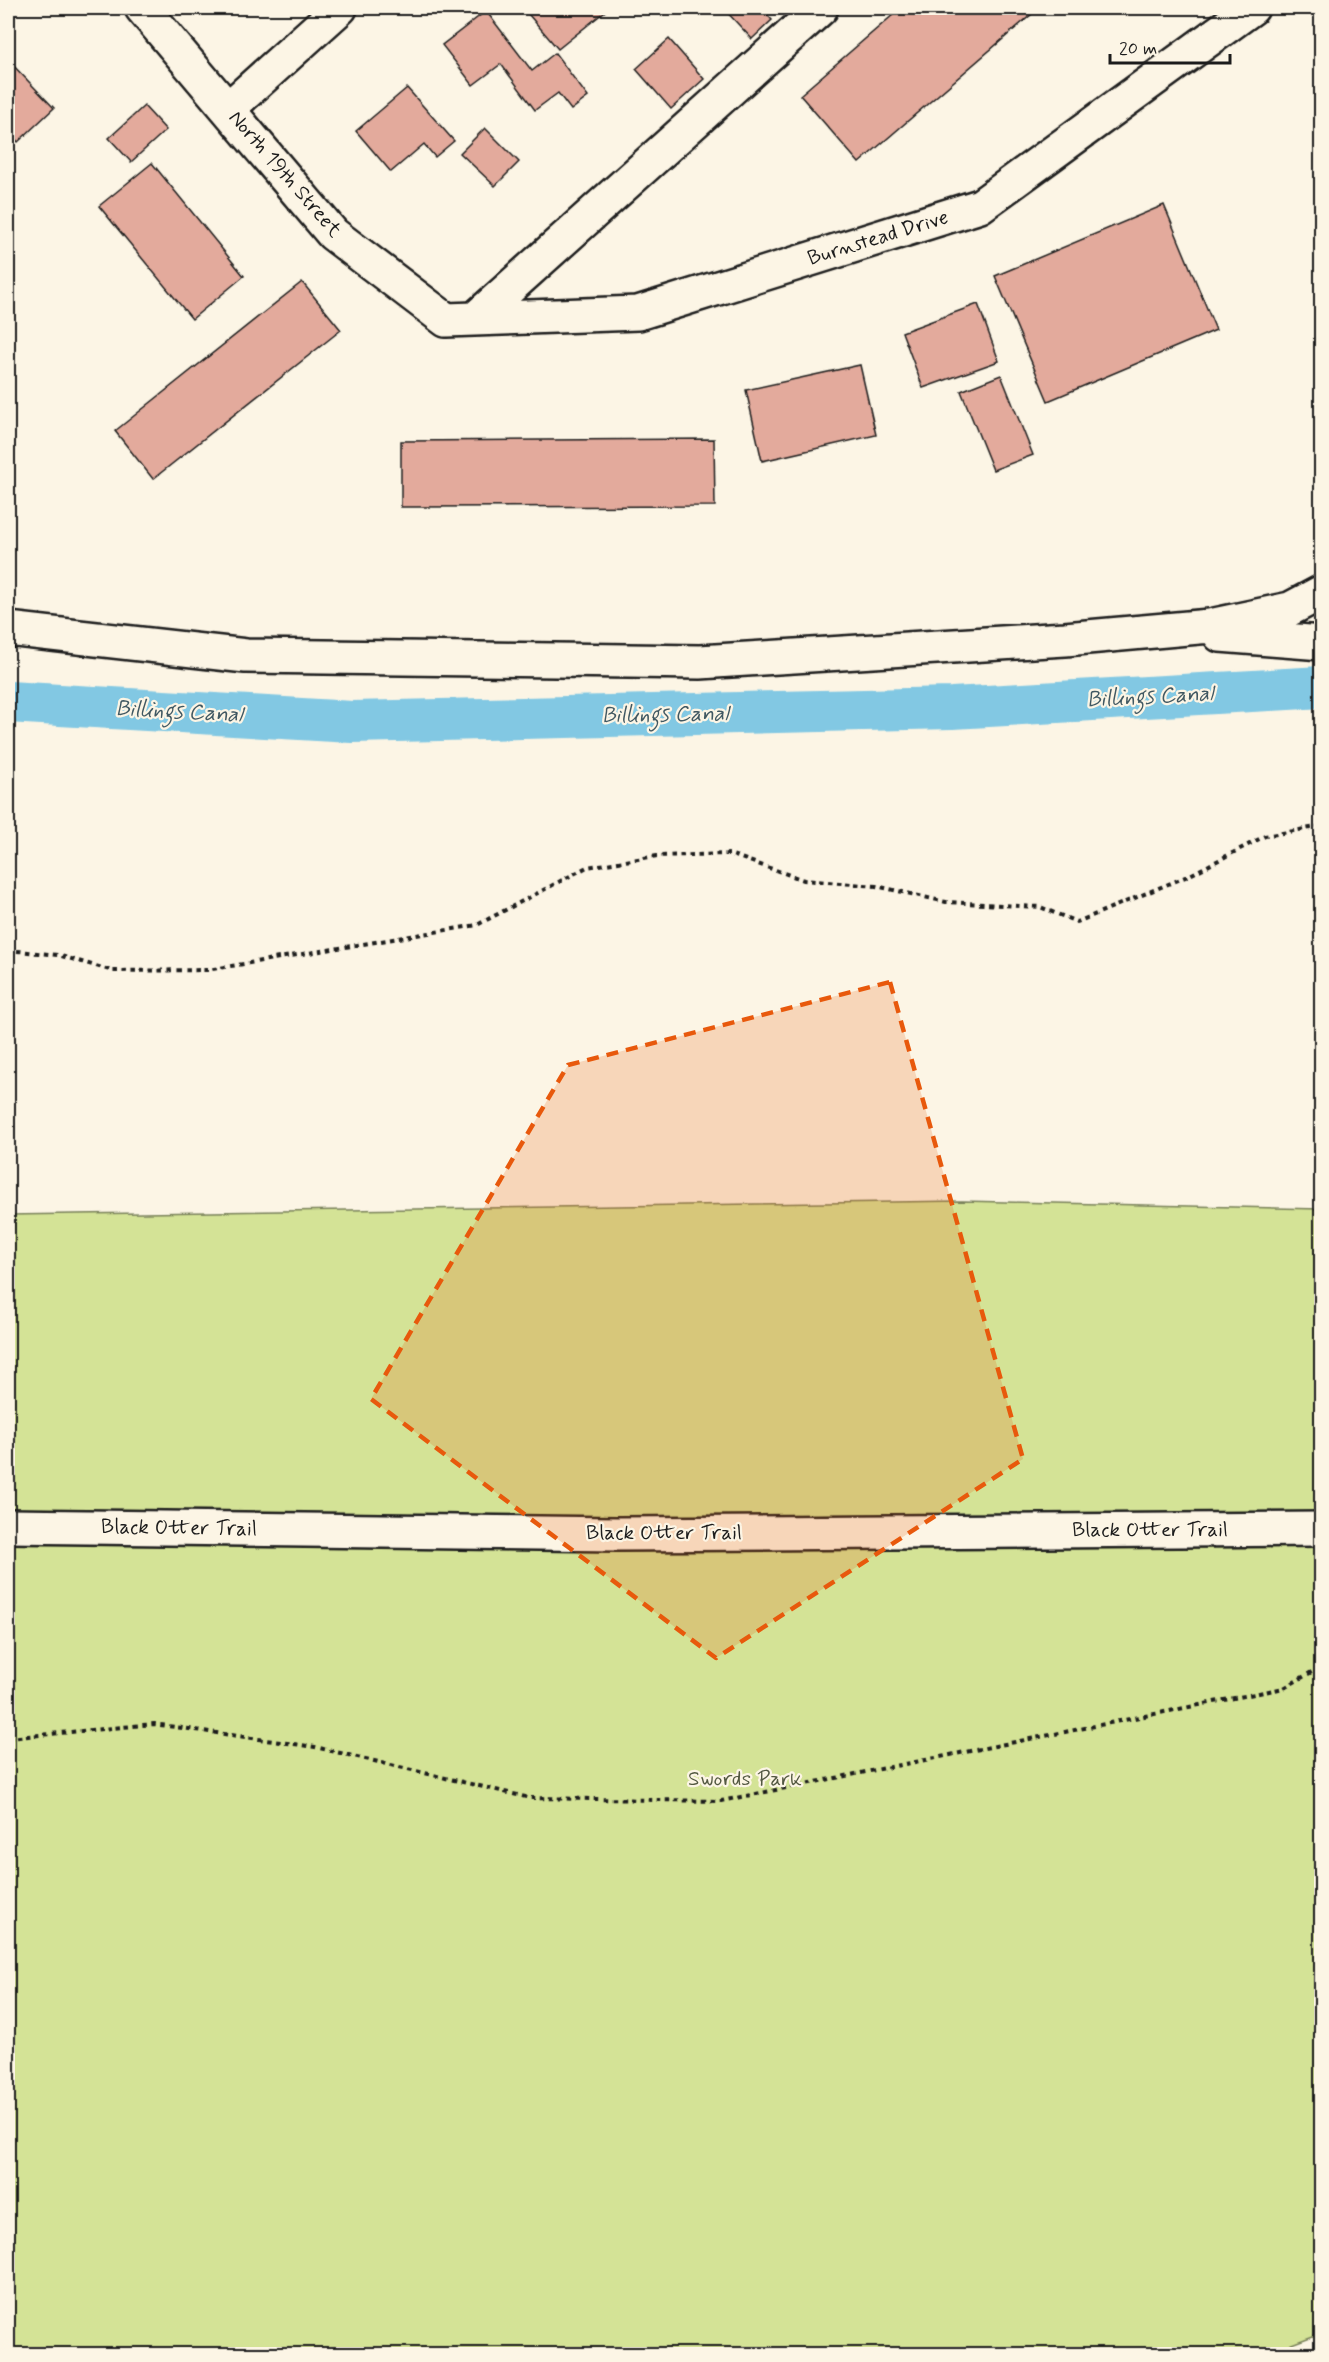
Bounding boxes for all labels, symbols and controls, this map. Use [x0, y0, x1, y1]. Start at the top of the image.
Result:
scale bar [1110, 27, 1230, 65]
text: 20 m [1119, 37, 1157, 61]
street label: North 19th Street [222, 105, 348, 244]
street label: Burnstead Drive [804, 203, 952, 273]
water label: Billings Canal [1086, 680, 1217, 717]
water label: Billings Canal [115, 695, 246, 732]
water label: Billings Canal [601, 700, 731, 733]
street label: Black Otter Trail [101, 1513, 257, 1543]
street label: Black Otter Trail [1072, 1516, 1228, 1544]
street label: Black Otter Trail [586, 1519, 742, 1547]
park label: Swords Park [688, 1765, 802, 1793]

